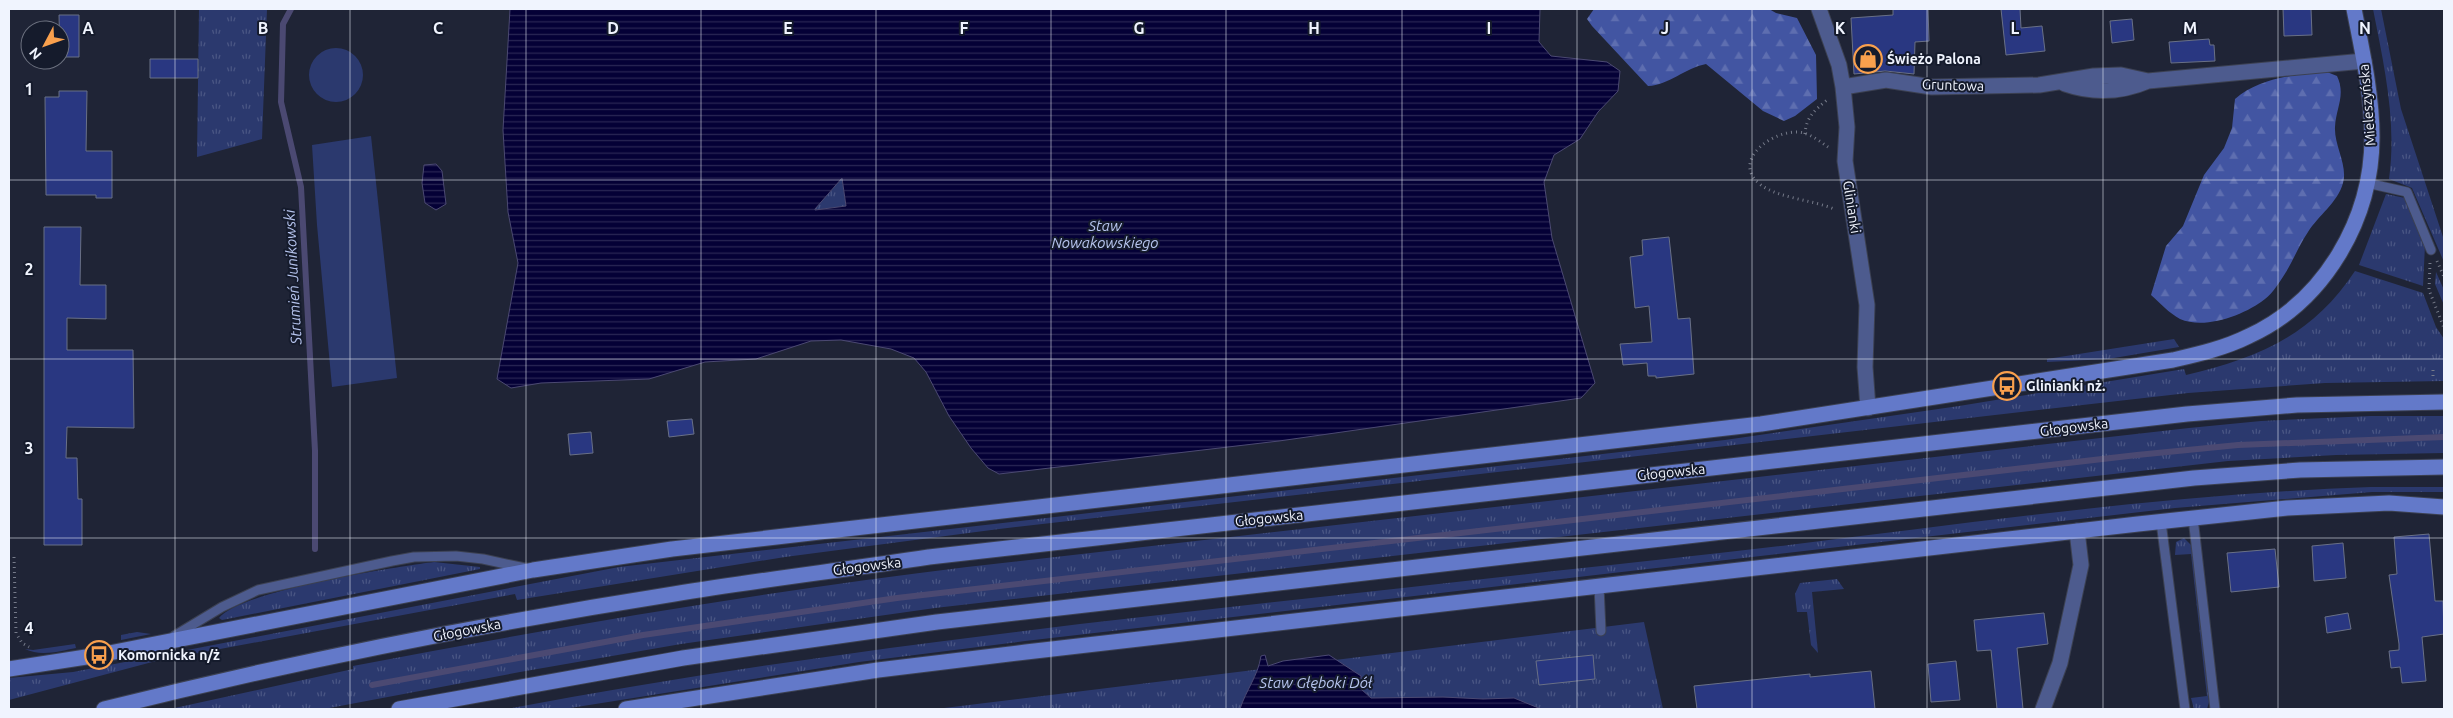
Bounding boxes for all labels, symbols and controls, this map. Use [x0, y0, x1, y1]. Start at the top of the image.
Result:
text: A [82, 19, 94, 37]
text: B [258, 19, 268, 37]
text: C [433, 19, 443, 37]
text: D [607, 19, 619, 37]
text: E [783, 19, 793, 37]
text: F [960, 19, 969, 37]
text: G [1133, 19, 1145, 37]
text: H [1308, 19, 1320, 37]
text: I [1487, 19, 1491, 37]
text: J [1661, 19, 1669, 37]
text: K [1835, 19, 1846, 37]
text: L [2011, 19, 2020, 37]
text: M [2183, 19, 2197, 37]
text: N [2359, 19, 2371, 37]
north arrow [20, 20, 70, 70]
text: N [26, 44, 45, 63]
shop icon: Świeżo Palona [1853, 44, 1883, 74]
place label: Świeżo Palona [1887, 50, 1981, 67]
street label: Mieleszyńska [2355, 63, 2379, 147]
street label: Gruntowa [1922, 76, 1984, 94]
text: 1 [24, 80, 34, 98]
street label: Glinianki [1840, 179, 1864, 235]
water label: Strumień Junikowski [280, 208, 305, 346]
water label: Staw Nowakowskiego [1052, 217, 1158, 251]
text: 2 [24, 260, 34, 278]
bus stop icon: Glinianki nż. [1992, 371, 2022, 401]
place label: Glinianki nż. [2026, 378, 2106, 394]
street label: Głogowska [2039, 415, 2109, 439]
text: 3 [24, 439, 34, 457]
street label: Głogowska [1636, 460, 1706, 484]
street label: Głogowska [1234, 506, 1304, 530]
street label: Głogowska [832, 554, 902, 578]
street label: Głogowska [432, 616, 502, 644]
text: 4 [24, 619, 34, 637]
bus stop icon: Komornicka n/ż [84, 640, 114, 670]
place label: Komornicka n/ż [118, 647, 220, 663]
water label: Staw Głęboki Dół [1259, 674, 1373, 691]

